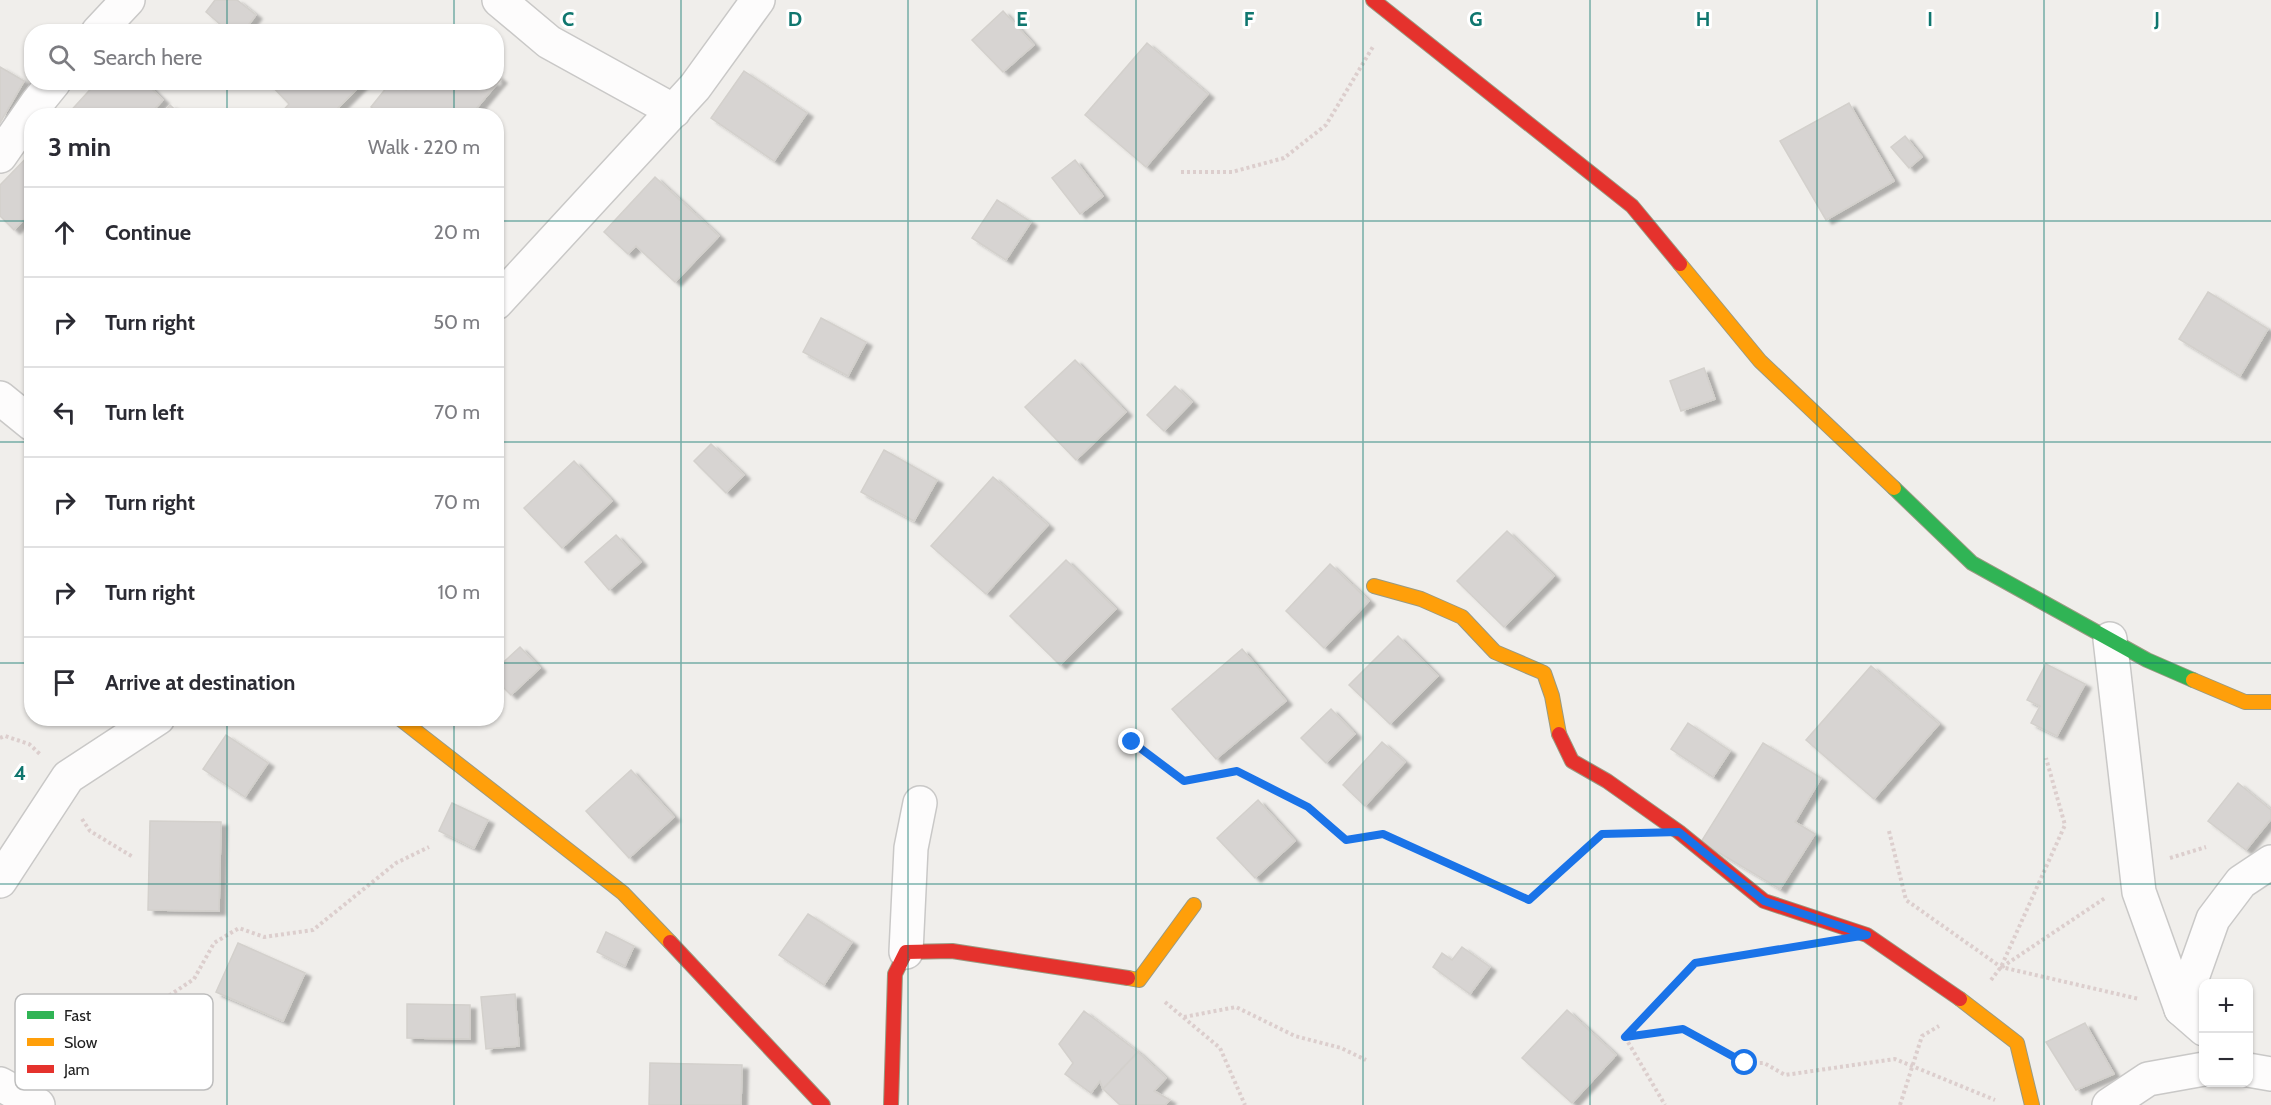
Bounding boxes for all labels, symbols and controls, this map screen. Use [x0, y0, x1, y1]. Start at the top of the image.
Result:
text: C [562, 7, 574, 31]
text: D [788, 7, 802, 31]
text: E [1016, 7, 1028, 31]
text: F [1244, 7, 1255, 31]
text: G [1469, 7, 1483, 31]
text: H [1696, 7, 1710, 31]
text: I [1927, 7, 1933, 31]
text: J [2153, 7, 2160, 31]
search box [24, 24, 504, 90]
icon: search [45, 41, 78, 74]
text: Search here [93, 44, 202, 71]
text: 3 min [48, 131, 111, 163]
text: Walk · 220 m [368, 135, 480, 159]
icon: ahead [48, 216, 81, 249]
text: Continue [105, 219, 191, 246]
text: 20 m [434, 220, 480, 244]
icon: right [48, 306, 81, 339]
text: Turn right [105, 309, 195, 336]
text: 50 m [433, 310, 480, 334]
icon: left [48, 396, 81, 429]
text: Turn left [105, 399, 184, 426]
text: 70 m [434, 400, 480, 424]
icon: right [48, 486, 81, 519]
text: Turn right [105, 489, 195, 516]
text: 70 m [434, 490, 480, 514]
icon: right [48, 576, 81, 609]
text: Turn right [105, 579, 195, 606]
text: 10 m [437, 580, 480, 604]
icon: arrive [48, 666, 81, 699]
text: Arrive at destination [105, 669, 295, 696]
route end [1118, 728, 1144, 754]
text: 4 [14, 761, 26, 785]
map controls [2199, 979, 2253, 1087]
button: + [2199, 979, 2253, 1033]
legend [15, 994, 213, 1090]
text: Fast [64, 1006, 92, 1025]
text: Slow [64, 1033, 98, 1052]
button: − [2199, 1033, 2253, 1087]
route start [1731, 1049, 1757, 1075]
text: Jam [63, 1060, 90, 1079]

